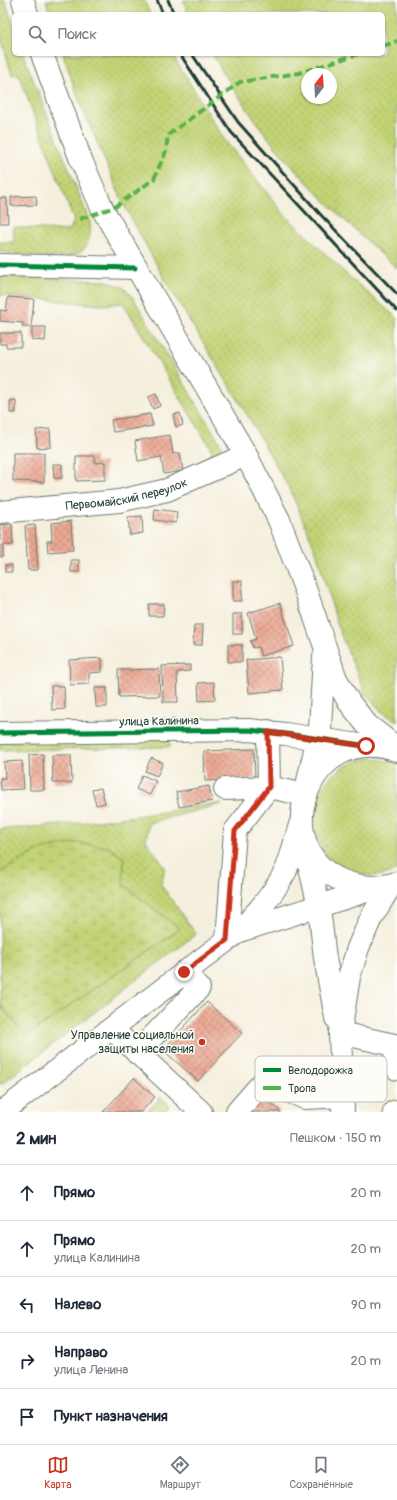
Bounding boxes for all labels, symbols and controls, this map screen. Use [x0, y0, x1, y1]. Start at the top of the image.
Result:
search box [12, 12, 385, 56]
icon: search [26, 23, 48, 45]
text: Поиск [58, 25, 97, 44]
north arrow [301, 68, 337, 104]
street label: Первомайский переулок [65, 475, 190, 514]
street label: улица Калинина [118, 713, 199, 730]
route start [357, 737, 375, 755]
route end [175, 963, 193, 981]
place label: Управление социальной защиты населения [70, 1028, 194, 1057]
marker: Управление социальной защиты населения [197, 1037, 207, 1047]
legend [255, 1056, 387, 1102]
text: Велодорожка [288, 1064, 353, 1077]
text: Тропа [288, 1082, 316, 1095]
text: 2 мин [16, 1128, 56, 1149]
text: Пешком · 150 m [290, 1130, 381, 1146]
icon: ahead [16, 1182, 38, 1204]
text: Прямо [54, 1183, 95, 1202]
text: 20 m [350, 1185, 381, 1201]
text: Прямо [54, 1231, 95, 1250]
icon: ahead [16, 1238, 38, 1260]
text: 20 m [350, 1241, 381, 1257]
text: улица Калинина [54, 1250, 140, 1266]
icon: left [16, 1294, 38, 1316]
text: Налево [54, 1295, 101, 1314]
text: 90 m [351, 1297, 381, 1313]
text: Направо [54, 1343, 108, 1362]
icon: right [16, 1350, 38, 1372]
text: 20 m [350, 1353, 381, 1369]
text: улица Ленина [54, 1362, 128, 1378]
icon: arrive [16, 1406, 38, 1428]
text: Пункт назначения [54, 1407, 168, 1426]
tab: Карта [44, 1454, 71, 1491]
tab: Маршрут [160, 1454, 201, 1491]
tab: Сохранённые [289, 1454, 353, 1491]

